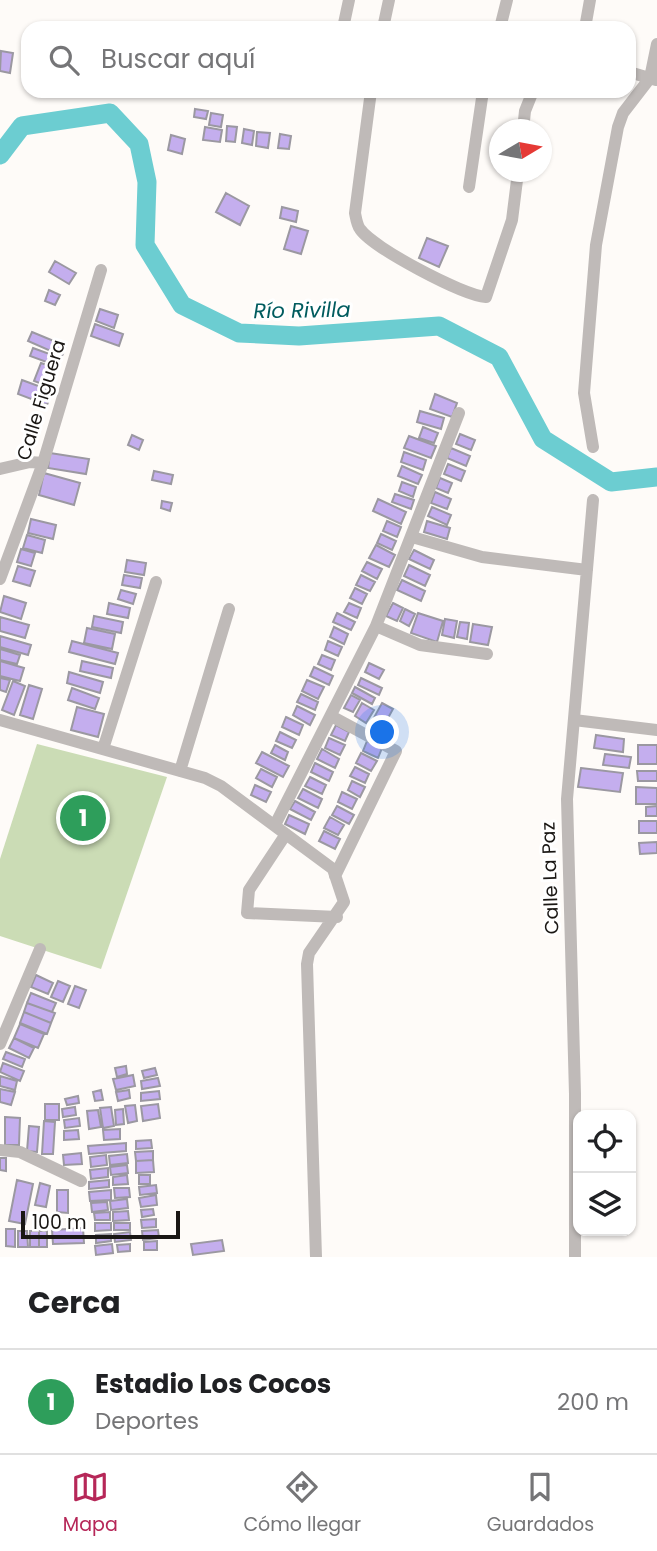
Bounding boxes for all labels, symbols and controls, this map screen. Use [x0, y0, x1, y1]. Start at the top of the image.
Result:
search box [21, 21, 636, 98]
icon: search [45, 41, 83, 79]
text: Buscar aquí [101, 41, 255, 77]
north arrow [489, 119, 552, 182]
water label: Río Rivilla [253, 295, 351, 325]
street label: Calle Figuera [10, 336, 72, 464]
your location [365, 715, 399, 749]
pin: 1 [60, 792, 106, 844]
street label: Calle La Paz [535, 821, 565, 935]
map controls [573, 1110, 636, 1236]
button: locate [573, 1110, 636, 1173]
button: layers [573, 1173, 636, 1236]
scale bar [21, 1208, 180, 1240]
text: 100 m [32, 1209, 87, 1236]
text: Cerca [28, 1281, 121, 1324]
text: Estadio Los Cocos [95, 1366, 331, 1402]
text: 1 [47, 1386, 55, 1418]
text: 200 m [557, 1386, 629, 1418]
text: Deportes [95, 1405, 199, 1437]
tab: Mapa [63, 1468, 118, 1539]
tab: Cómo llegar [243, 1468, 361, 1539]
tab: Guardados [487, 1468, 594, 1539]

